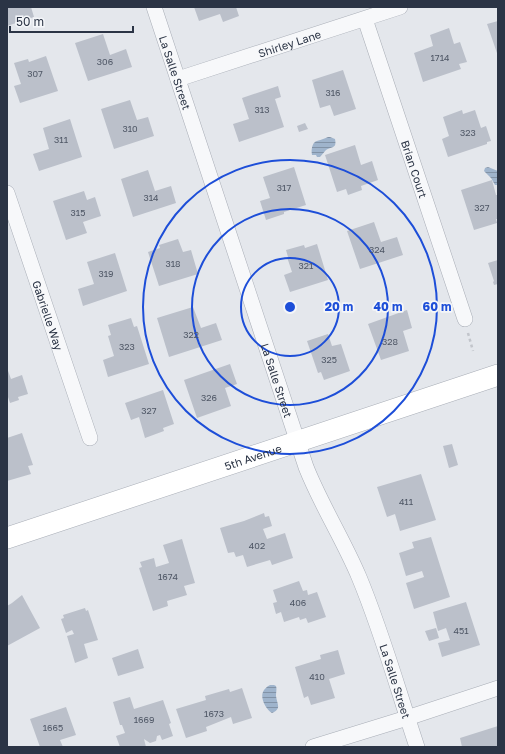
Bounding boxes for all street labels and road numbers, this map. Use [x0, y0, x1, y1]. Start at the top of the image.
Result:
street label: Shirley Lane [256, 27, 322, 59]
street label: La Salle Street [157, 34, 194, 111]
street label: Brian Court [399, 138, 431, 199]
street label: Gabrielle Way [31, 279, 66, 352]
street label: La Salle Street [259, 341, 296, 419]
street label: 5th Avenue [223, 441, 283, 472]
street label: La Salle Street [378, 642, 414, 720]

